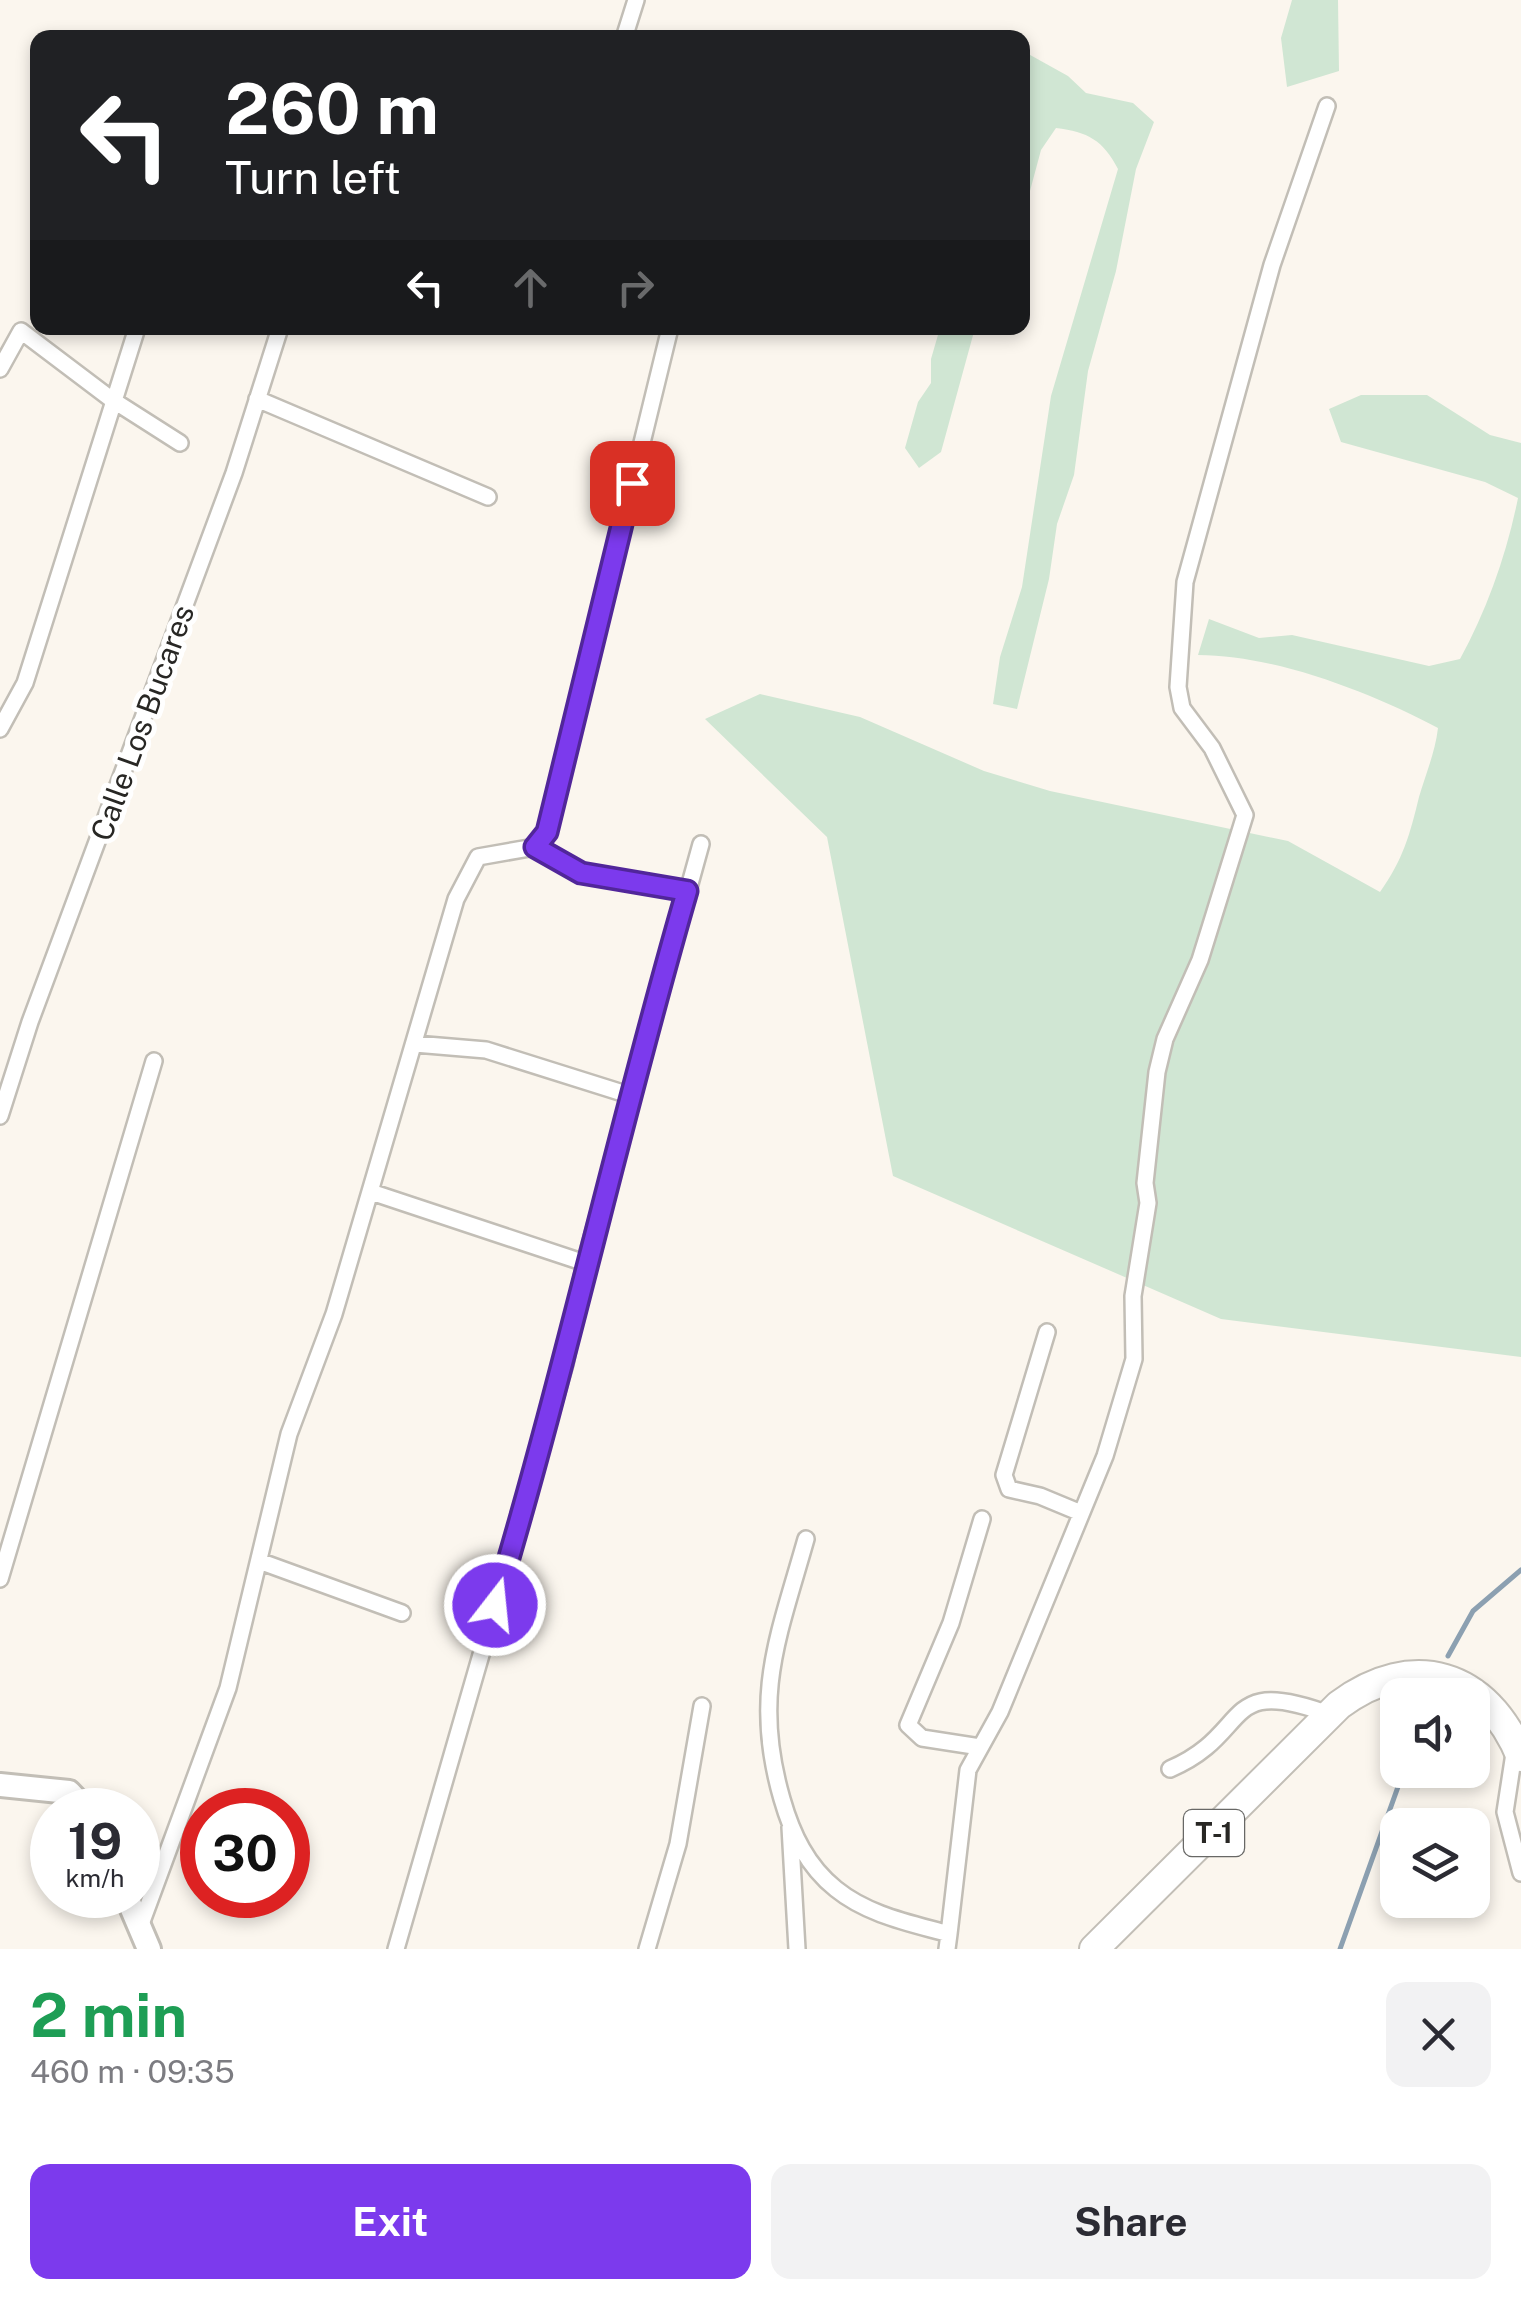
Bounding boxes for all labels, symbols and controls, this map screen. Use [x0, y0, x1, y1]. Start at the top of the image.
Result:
text: 260 m [225, 67, 439, 150]
icon: left [60, 70, 190, 200]
text: Turn left [225, 151, 401, 204]
icon: left [398, 260, 453, 315]
icon: ahead [503, 260, 558, 315]
icon: right [608, 260, 663, 315]
pin [590, 441, 675, 526]
icon: arrive [605, 456, 660, 511]
street label: Calle Los Bucares [83, 600, 201, 845]
position arrow [443, 1553, 547, 1657]
map controls [1380, 1678, 1490, 1918]
button: sound [1380, 1678, 1490, 1788]
speed limit sign: 30 [180, 1788, 310, 1918]
button: layers [1380, 1808, 1490, 1918]
road number: T-1 [1184, 1810, 1244, 1856]
text: 19 [68, 1811, 122, 1870]
text: km/h [66, 1863, 124, 1893]
text: 2 min [30, 1980, 187, 2051]
button: close [1386, 1982, 1491, 2087]
text: 460 m · 09:35 [30, 2053, 235, 2090]
button: Exit [30, 2164, 751, 2279]
button: Share [771, 2164, 1491, 2279]

